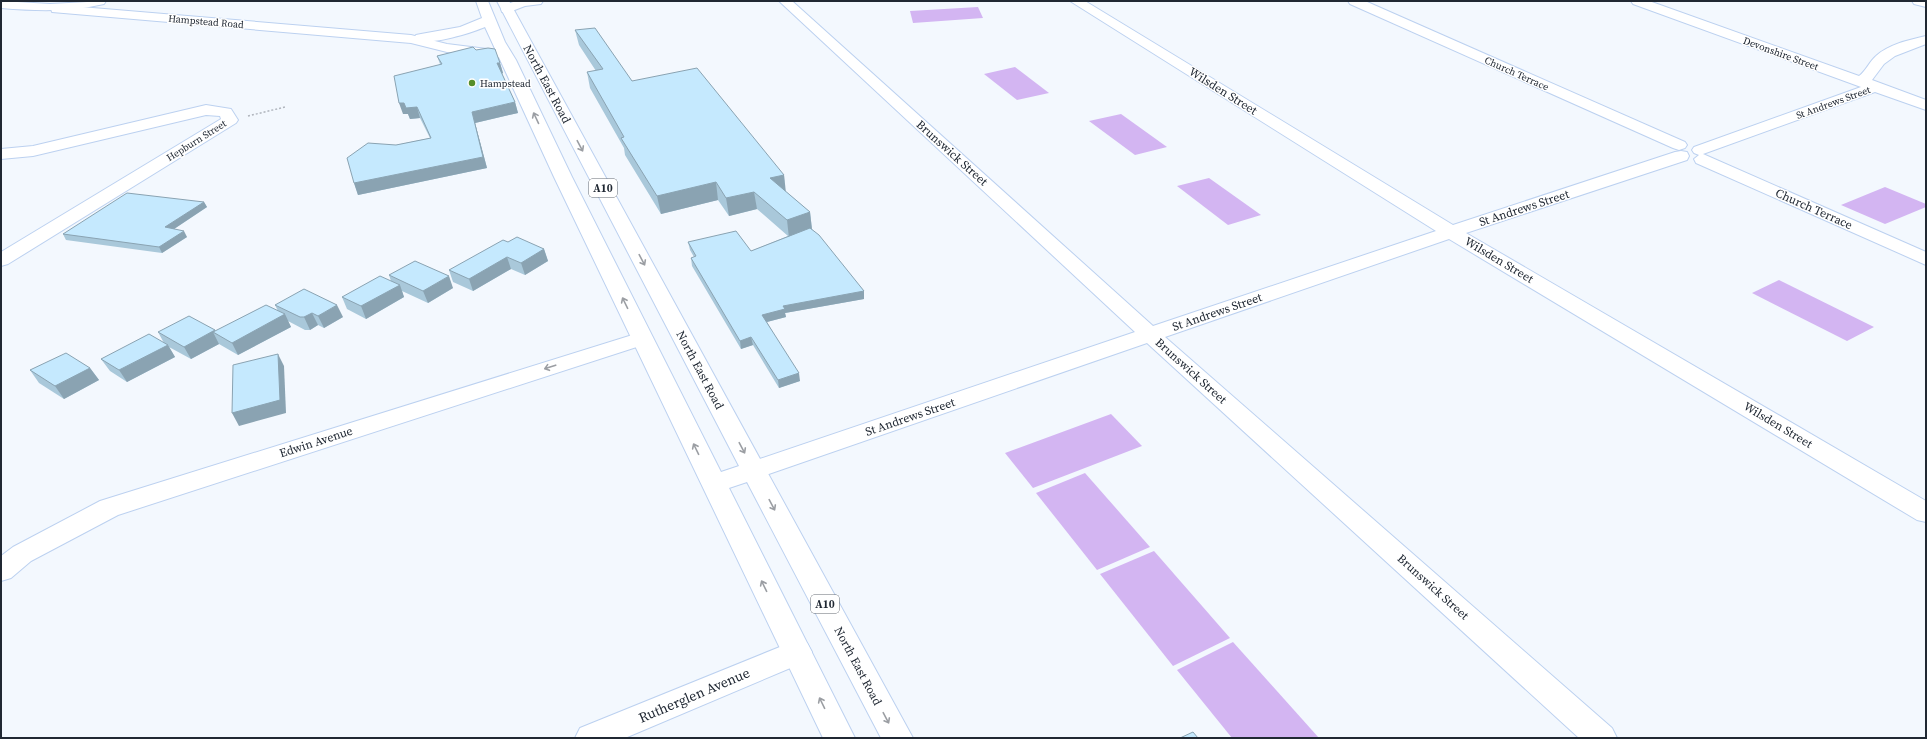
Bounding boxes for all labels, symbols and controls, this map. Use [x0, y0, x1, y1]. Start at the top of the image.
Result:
street label: Hampstead Road [168, 12, 245, 31]
street label: Devonshire Street [1741, 34, 1821, 73]
street label: North East Road [520, 42, 575, 126]
street label: Church Terrace [1483, 53, 1551, 93]
street label: Wilsden Street [1186, 64, 1260, 118]
place label: Hampstead [480, 77, 531, 90]
marker: Hampstead [467, 78, 477, 88]
street label: St Andrews Street [1794, 83, 1873, 122]
one-way arrow [532, 113, 539, 125]
street label: Hepburn Street [164, 116, 229, 164]
street label: Brunswick Street [913, 117, 991, 189]
one-way arrow [577, 140, 585, 152]
road number: A10 [589, 179, 617, 197]
street label: Church Terrace [1773, 185, 1855, 233]
street label: St Andrews Street [1477, 186, 1571, 230]
street label: Wilsden Street [1462, 233, 1536, 287]
one-way arrow [638, 254, 646, 266]
street label: St Andrews Street [1170, 289, 1264, 335]
one-way arrow [621, 297, 628, 309]
street label: North East Road [673, 328, 728, 412]
street label: Brunswick Street [1152, 335, 1230, 407]
one-way arrow [545, 364, 557, 372]
street label: St Andrews Street [863, 394, 957, 440]
street label: Wilsden Street [1741, 398, 1815, 452]
street label: Edwin Avenue [277, 423, 355, 461]
one-way arrow [739, 442, 746, 454]
one-way arrow [692, 443, 700, 455]
one-way arrow [769, 499, 776, 511]
street label: Brunswick Street [1394, 551, 1472, 623]
one-way arrow [760, 581, 767, 593]
road number: A10 [811, 595, 839, 613]
street label: North East Road [831, 624, 886, 708]
street label: Rutherglen Avenue [635, 663, 753, 727]
one-way arrow [818, 697, 825, 709]
one-way arrow [883, 712, 891, 724]

